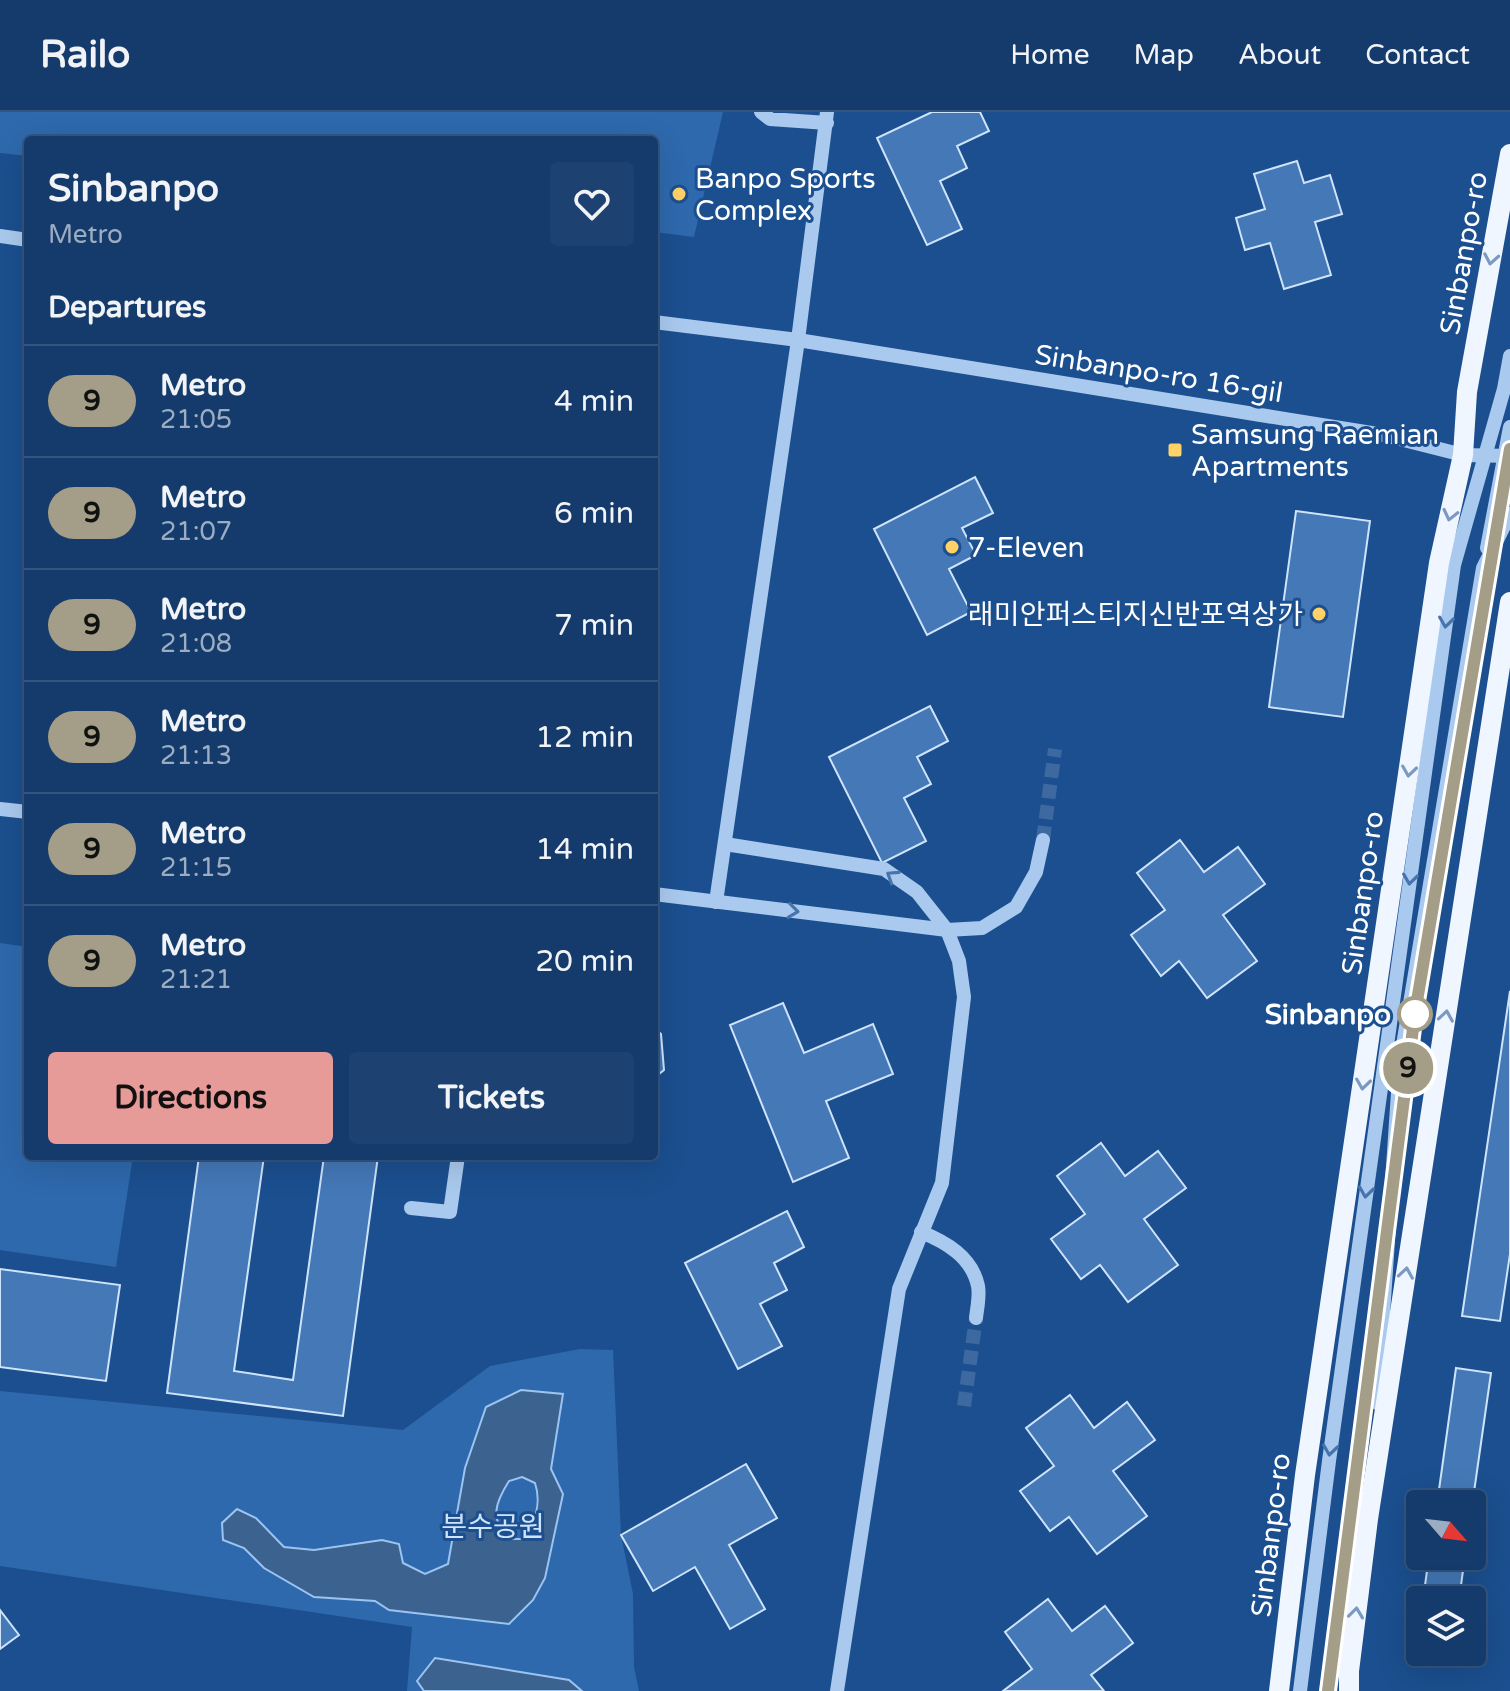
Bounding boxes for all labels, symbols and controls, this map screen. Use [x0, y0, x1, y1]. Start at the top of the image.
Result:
text: Railo [40, 32, 130, 78]
text: Home [1010, 38, 1090, 72]
text: Map [1134, 38, 1194, 72]
text: About [1238, 38, 1321, 72]
text: Contact [1365, 38, 1470, 72]
button: heart [550, 162, 634, 246]
place label: Banpo Sports Complex [695, 162, 876, 228]
text: Sinbanpo [48, 166, 219, 212]
street label: Sinbanpo-ro [1433, 169, 1495, 337]
marker: Banpo Sports Complex [670, 185, 688, 203]
text: Metro [48, 219, 123, 250]
one-way arrow [1483, 252, 1500, 265]
text: Departures [48, 289, 206, 326]
street label: Sinbanpo-ro 16-gil [1033, 338, 1285, 410]
text: Metro [160, 367, 246, 404]
text: 4 min [554, 383, 634, 420]
text: 9 [83, 384, 101, 418]
text: 21:05 [160, 404, 232, 435]
place label: Samsung Raemian Apartments [1191, 418, 1439, 484]
marker: Samsung Raemian Apartments [1166, 441, 1184, 459]
text: Metro [160, 479, 246, 516]
text: 6 min [554, 495, 634, 532]
text: 9 [83, 496, 101, 530]
one-way arrow [1442, 507, 1459, 521]
text: 21:07 [160, 516, 232, 547]
place label: 7-Eleven [968, 531, 1085, 565]
marker: 7-Eleven [943, 538, 961, 556]
text: Metro [160, 591, 246, 628]
place label: 래미안퍼스티지신반포역상가 [968, 598, 1303, 632]
marker: 래미안퍼스티지신반포역상가 [1310, 605, 1328, 623]
text: 7 min [554, 607, 634, 644]
text: 9 [83, 608, 101, 642]
one-way arrow [1438, 615, 1455, 629]
text: 21:08 [160, 628, 232, 659]
text: Metro [160, 703, 246, 740]
text: 12 min [535, 719, 634, 756]
text: 9 [83, 720, 101, 754]
text: 21:13 [160, 740, 232, 771]
one-way arrow [1401, 765, 1418, 778]
street label: Sinbanpo-ro [1335, 809, 1391, 977]
text: Metro [160, 815, 246, 852]
text: 14 min [535, 831, 634, 868]
text: 9 [83, 832, 101, 866]
text: 21:15 [160, 852, 232, 883]
one-way arrow [887, 870, 901, 885]
one-way arrow [1402, 872, 1419, 886]
one-way arrow [787, 902, 800, 919]
text: Metro [160, 927, 246, 964]
text: 20 min [535, 943, 634, 980]
text: 9 [83, 944, 101, 978]
text: 21:21 [160, 964, 232, 995]
marker: Sinbanpo [1398, 997, 1432, 1031]
place label: Sinbanpo [1265, 998, 1391, 1032]
one-way arrow [1437, 1009, 1454, 1023]
line badge: 9 [1382, 1042, 1434, 1094]
text: 9 [1399, 1051, 1417, 1085]
button: Directions [48, 1052, 333, 1144]
button: Tickets [349, 1052, 634, 1144]
one-way arrow [1355, 1077, 1372, 1091]
one-way arrow [1358, 1185, 1375, 1199]
one-way arrow [1397, 1266, 1414, 1280]
one-way arrow [1322, 1443, 1339, 1457]
street label: Sinbanpo-ro [1244, 1451, 1298, 1619]
north arrow [1406, 1490, 1486, 1570]
map controls [1406, 1490, 1486, 1666]
park label: 분수공원 [441, 1510, 545, 1544]
button: layers [1406, 1586, 1486, 1666]
one-way arrow [1347, 1607, 1364, 1620]

